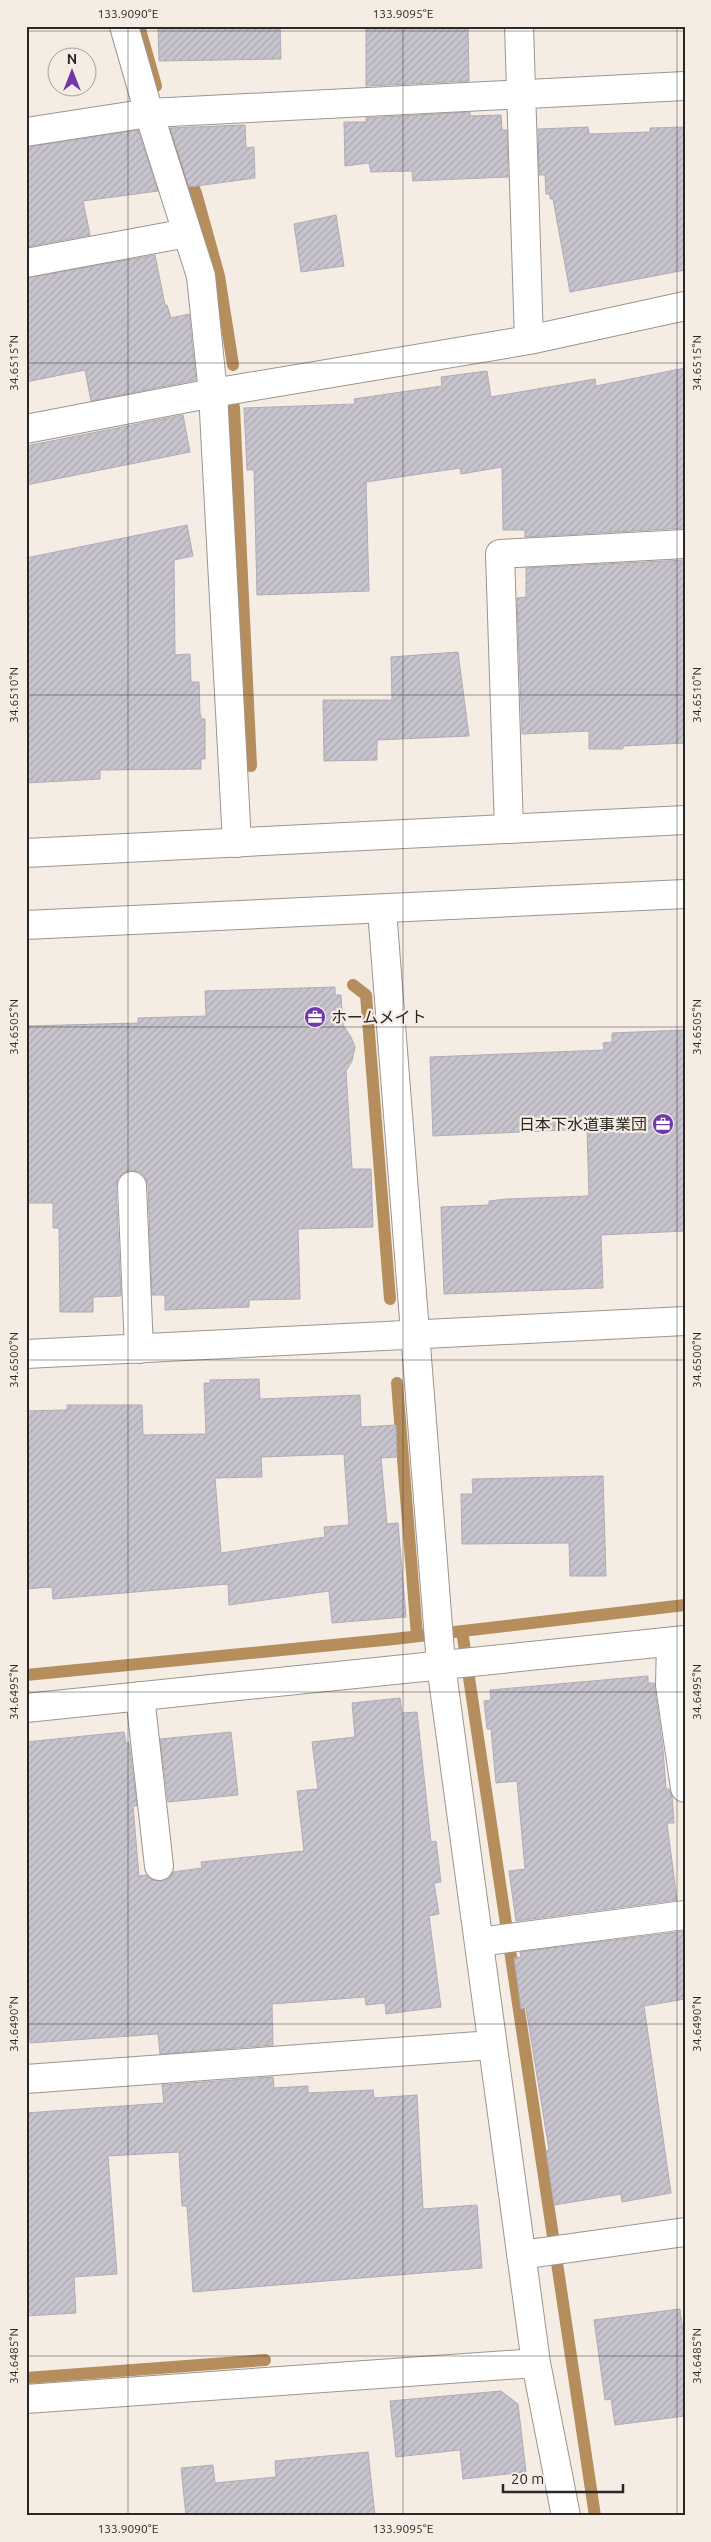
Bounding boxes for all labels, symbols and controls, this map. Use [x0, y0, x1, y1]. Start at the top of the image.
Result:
text: 133.9090°E [98, 7, 159, 20]
text: 133.9095°E [373, 7, 434, 20]
north arrow [48, 48, 98, 98]
text: N [67, 51, 77, 67]
text: 34.6515°N [7, 335, 20, 391]
text: 34.6515°N [690, 335, 703, 391]
text: 34.6510°N [7, 667, 20, 723]
text: 34.6510°N [690, 667, 703, 723]
text: 34.6505°N [7, 999, 20, 1055]
text: 34.6505°N [690, 999, 703, 1055]
office icon: ホームメイト [303, 1005, 327, 1029]
place label: ホームメイト [331, 1008, 427, 1026]
office icon: 日本下水道事業団 [651, 1112, 675, 1136]
place label: 日本下水道事業団 [519, 1115, 647, 1133]
text: 34.6500°N [7, 1332, 20, 1388]
text: 34.6500°N [690, 1332, 703, 1388]
text: 34.6495°N [7, 1664, 20, 1720]
text: 34.6495°N [690, 1664, 703, 1720]
text: 34.6490°N [7, 1996, 20, 2052]
text: 34.6490°N [690, 1996, 703, 2052]
text: 34.6485°N [7, 2328, 20, 2384]
text: 34.6485°N [690, 2328, 703, 2384]
scale bar [503, 2462, 624, 2494]
text: 20 m [511, 2470, 544, 2487]
text: 133.9090°E [98, 2522, 159, 2535]
text: 133.9095°E [373, 2522, 434, 2535]

